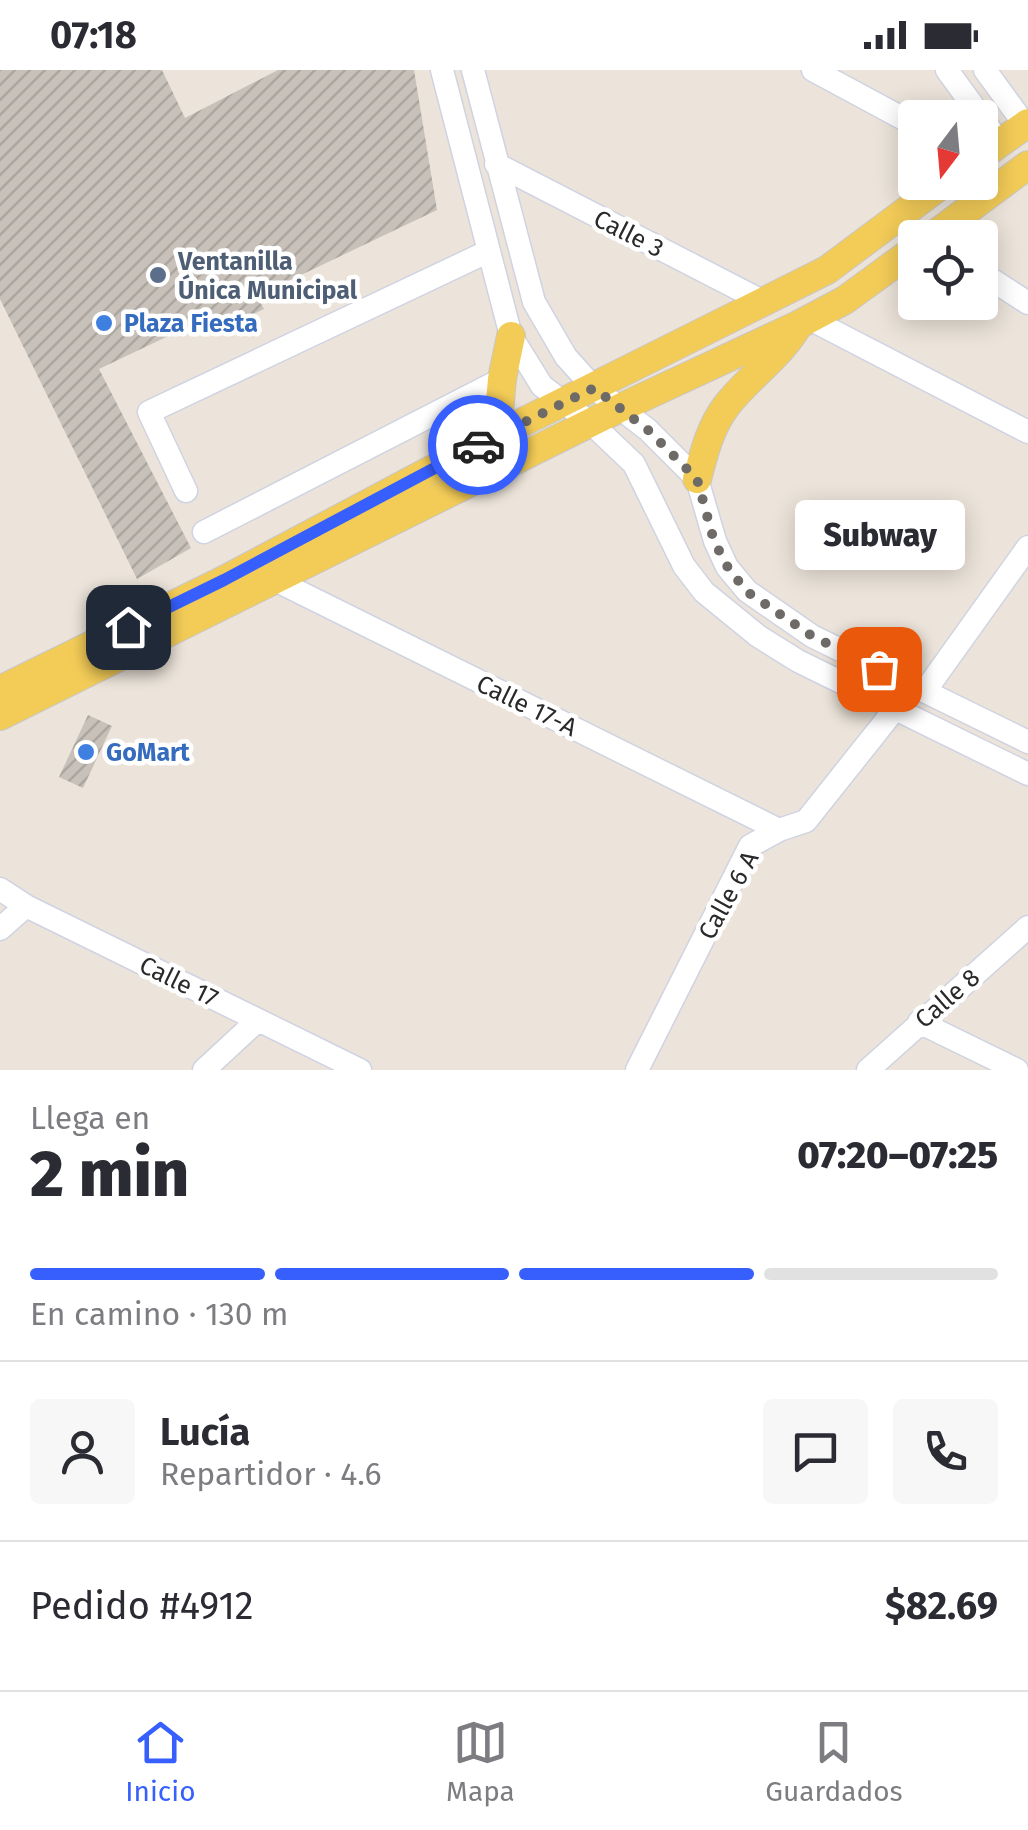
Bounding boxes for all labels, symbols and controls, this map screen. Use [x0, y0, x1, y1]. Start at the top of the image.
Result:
text: 07:18 [50, 12, 137, 58]
north arrow [898, 100, 998, 200]
map controls [898, 100, 998, 320]
street label: Calle 3 [589, 204, 668, 264]
button: locate [898, 220, 998, 320]
place label: Ventanilla Única Municipal [177, 247, 358, 306]
marker: Ventanilla Única Municipal [147, 264, 169, 286]
place label: Plaza Fiesta [124, 309, 258, 339]
marker: Plaza Fiesta [93, 312, 115, 334]
courier [428, 395, 528, 495]
icon: car [451, 418, 506, 473]
callout: Subway [794, 499, 964, 569]
text: Subway [823, 516, 937, 554]
pin [86, 585, 171, 670]
icon: home [101, 600, 156, 655]
pin [837, 627, 922, 712]
icon: bag [852, 642, 907, 697]
street label: Calle 17-A [471, 669, 582, 743]
place label: GoMart [106, 738, 190, 768]
marker: GoMart [75, 741, 97, 763]
street label: Calle 6 A [692, 846, 766, 945]
street label: Calle 17 [134, 950, 223, 1014]
street label: Calle 8 [909, 963, 986, 1035]
text: Llega en [30, 1099, 150, 1137]
text: 07:20–07:25 [797, 1132, 998, 1178]
text: 2 min [30, 1135, 189, 1213]
text: En camino · 130 m [30, 1295, 289, 1333]
button: person [30, 1399, 135, 1504]
button: chat [763, 1399, 868, 1504]
button: phone [893, 1399, 998, 1504]
text: Lucía [160, 1409, 250, 1455]
text: Repartidor · 4.6 [160, 1455, 382, 1493]
text: Pedido #4912 [30, 1583, 254, 1629]
text: $82.69 [885, 1583, 998, 1629]
tab: Inicio [125, 1715, 196, 1808]
tab: Mapa [446, 1715, 515, 1808]
tab: Guardados [765, 1715, 903, 1808]

